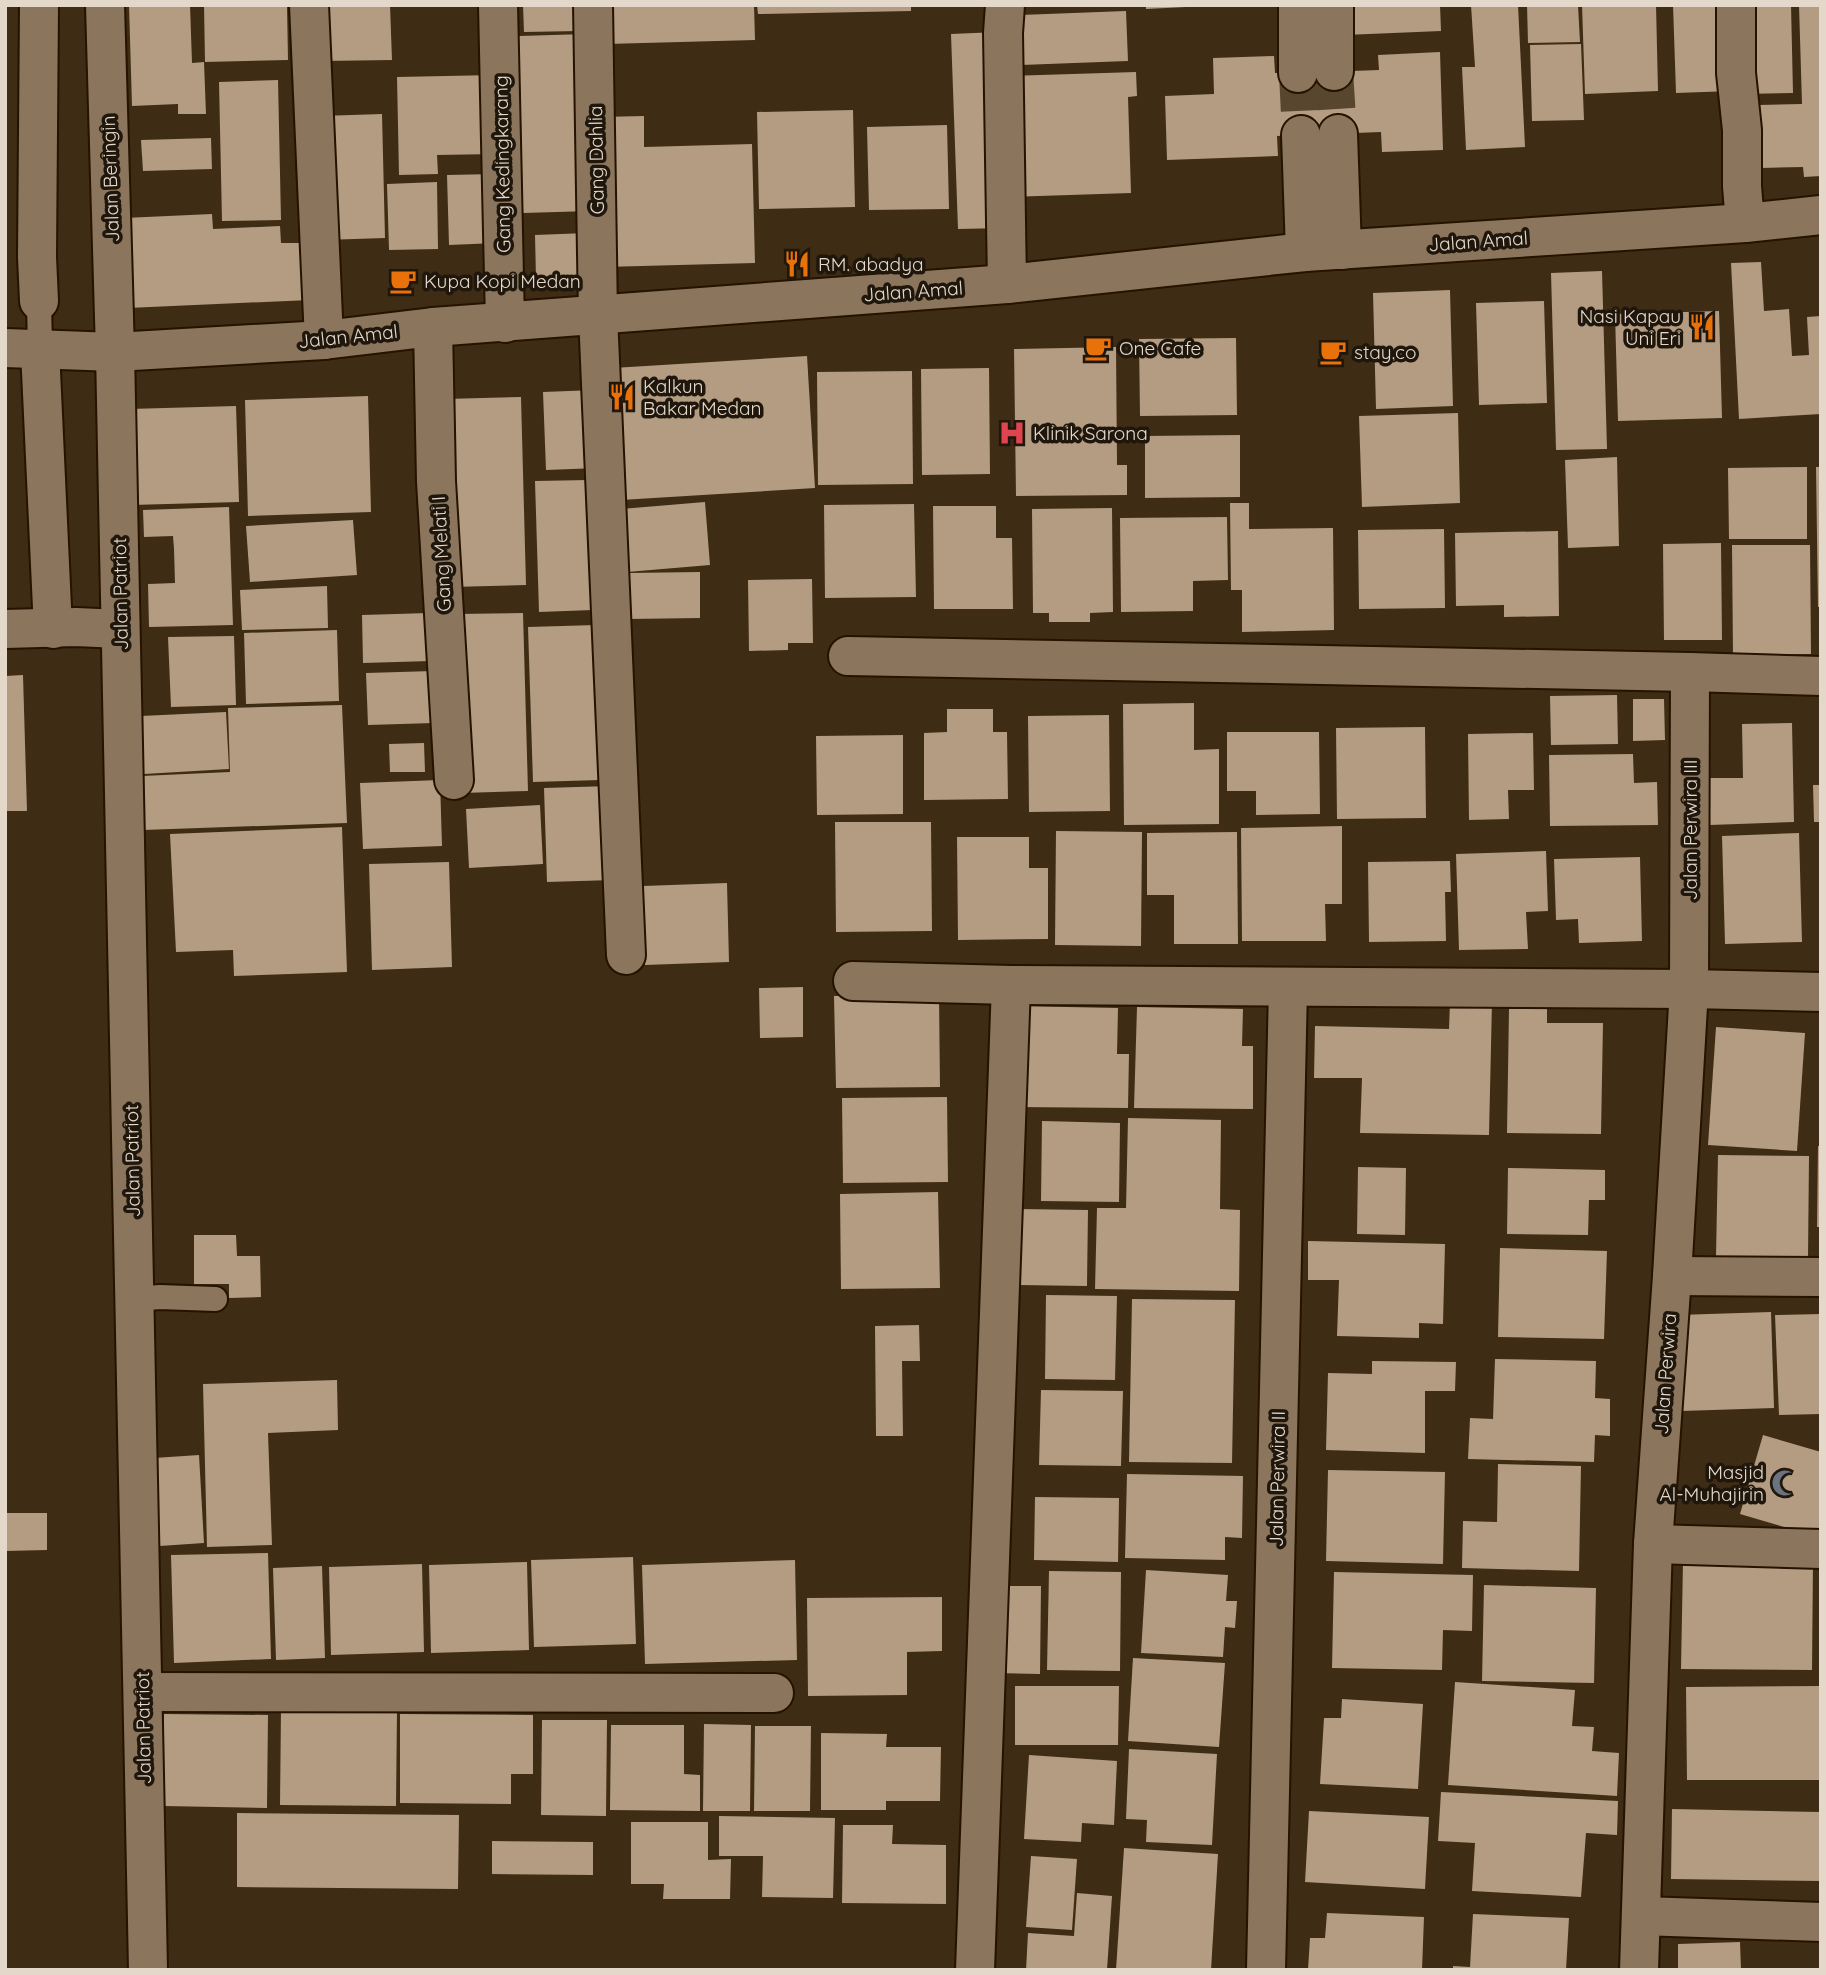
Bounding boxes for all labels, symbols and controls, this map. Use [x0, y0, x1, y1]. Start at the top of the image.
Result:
street label: Gang Kedingkarang [488, 75, 516, 253]
street label: Gang Dahlia [583, 105, 609, 215]
street label: Jalan Beringin [96, 115, 124, 243]
street label: Jalan Amal [1427, 226, 1529, 256]
restaurant icon: RM. abadya [782, 249, 812, 279]
place label: RM. abadya [818, 252, 923, 276]
cafe icon: Kupa Kopi Medan [388, 266, 418, 296]
place label: Kupa Kopi Medan [424, 269, 581, 293]
street label: Jalan Amal [862, 276, 964, 306]
place label: Nasi Kapau Uni Eri [1580, 304, 1681, 350]
restaurant icon: Nasi Kapau Uni Eri [1687, 312, 1717, 342]
street label: Jalan Amal [297, 319, 399, 353]
cafe icon: One Cafe [1083, 333, 1113, 363]
place label: One Cafe [1119, 336, 1201, 360]
cafe icon: stay.co [1318, 337, 1348, 367]
place label: stay.co [1354, 340, 1416, 364]
place label: Kalkun Bakar Medan [643, 374, 761, 420]
restaurant icon: Kalkun Bakar Medan [607, 382, 637, 412]
hospital icon: Klinik Sarona [997, 418, 1027, 448]
place label: Klinik Sarona [1033, 421, 1148, 445]
street label: Gang Melati I [426, 496, 456, 612]
street label: Jalan Patriot [107, 537, 133, 651]
street label: Jalan Perwira III [1678, 760, 1702, 900]
street label: Jalan Patriot [119, 1104, 145, 1218]
street label: Jalan Perwira [1649, 1313, 1681, 1435]
street label: Jalan Perwira II [1264, 1411, 1290, 1547]
place label: Masjid Al-Muhajirin [1660, 1460, 1764, 1506]
mosque icon: Masjid Al-Muhajirin [1770, 1468, 1800, 1498]
street label: Jalan Patriot [130, 1671, 156, 1785]

